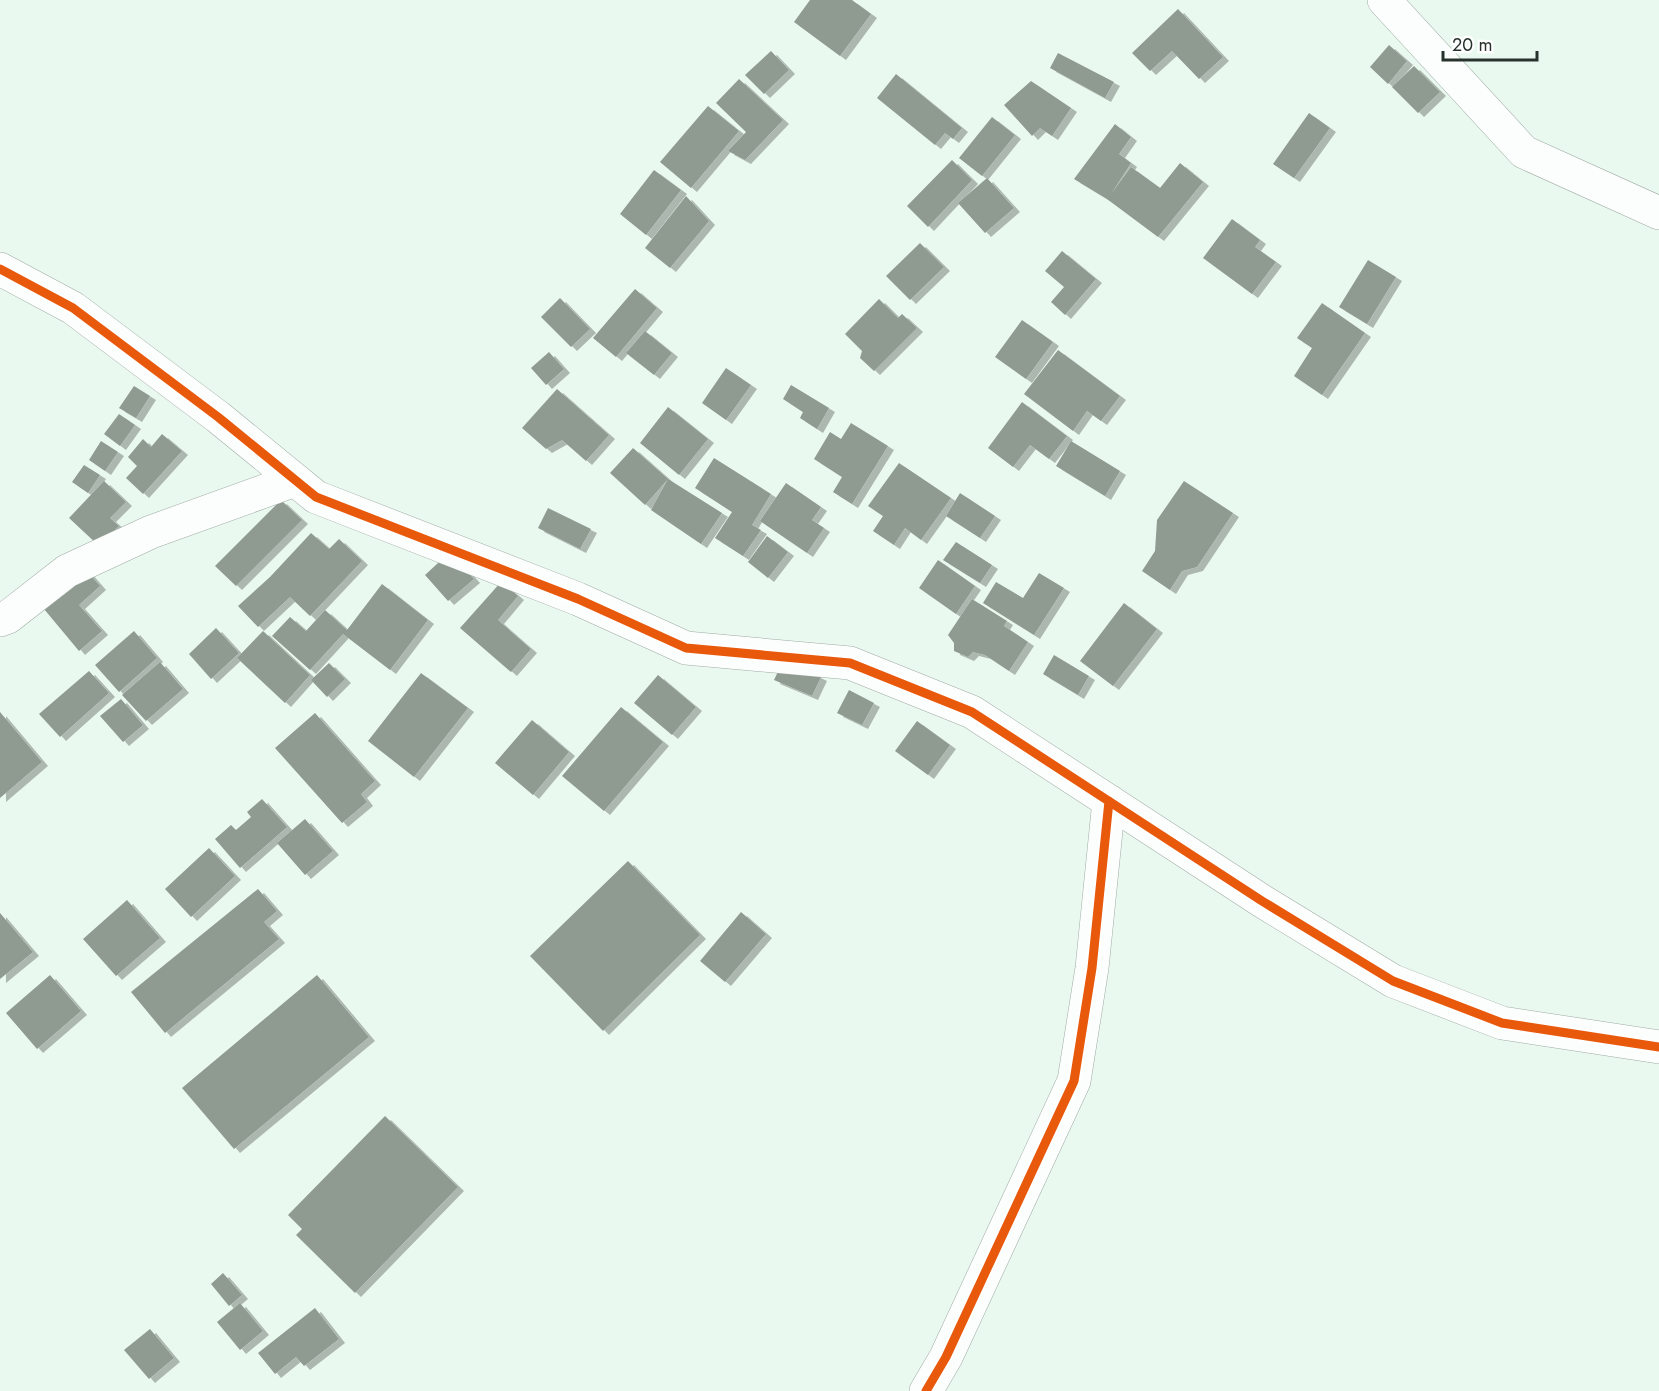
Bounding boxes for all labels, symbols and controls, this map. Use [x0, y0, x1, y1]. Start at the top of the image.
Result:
scale bar [1443, 24, 1538, 62]
text: 20 m [1452, 32, 1492, 58]

